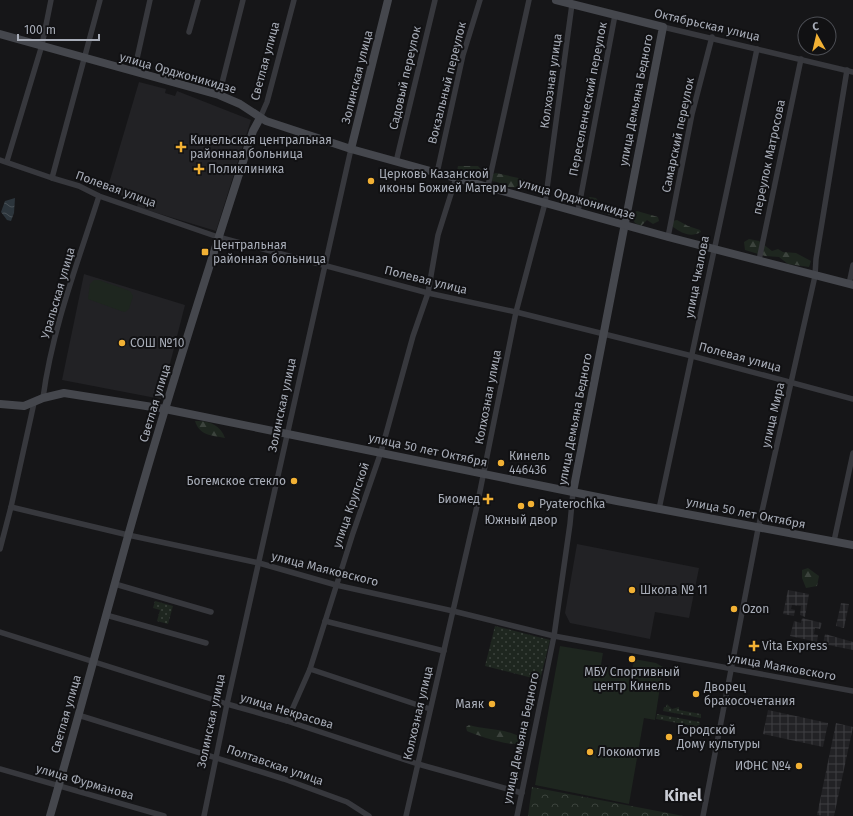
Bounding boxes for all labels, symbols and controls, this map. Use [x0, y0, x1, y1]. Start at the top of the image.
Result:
street label: Октябрьская улица [653, 6, 761, 44]
scale bar [18, 16, 99, 42]
north arrow [797, 16, 837, 56]
street label: Светлая улица [248, 20, 282, 102]
street label: Вокзальный переулок [425, 20, 469, 146]
street label: Переселенческий переулок [566, 20, 610, 177]
text: С [812, 20, 820, 33]
text: 100 m [24, 23, 56, 37]
street label: Садовый переулок [386, 24, 424, 131]
street label: Золинская улица [339, 29, 375, 125]
street label: Колхозная улица [537, 32, 565, 130]
street label: улица Демьяна Бедного [616, 33, 656, 167]
street label: улица Орджоникидзе [118, 50, 238, 96]
street label: Самарский переулок [659, 75, 697, 194]
street label: переулок Матросова [750, 98, 788, 216]
place label: Кинельская центральная районная больница [190, 133, 332, 161]
marker: Кинельская центральная районная больница [175, 141, 187, 153]
place label: Поликлиника [208, 162, 284, 176]
marker: Поликлиника [193, 163, 205, 175]
place label: Церковь Казанской иконы Божией Матери [379, 167, 507, 195]
street label: Полевая улица [74, 168, 158, 210]
marker: Церковь Казанской иконы Божией Матери [366, 176, 376, 186]
street label: улица Орджоникидзе [517, 176, 637, 222]
street label: улица Чкалова [682, 235, 712, 319]
place label: Центральная районная больница [213, 238, 326, 266]
street label: Уральская улица [38, 246, 78, 340]
marker: Центральная районная больница [200, 247, 210, 257]
street label: Полевая улица [383, 263, 469, 297]
place label: СОШ №10 [130, 336, 185, 350]
marker: СОШ №10 [117, 338, 127, 348]
street label: Полевая улица [697, 339, 783, 375]
street label: Колхозная улица [472, 349, 504, 445]
street label: улица Демьяна Бедного [555, 352, 595, 486]
street label: Золинская улица [265, 357, 299, 453]
street label: Светлая улица [136, 362, 174, 444]
street label: улица Мира [759, 381, 787, 449]
street label: улица 50 лет Октября [367, 431, 489, 469]
place label: Кинель 446436 [509, 449, 550, 477]
marker: Кинель 446436 [496, 458, 506, 468]
street label: улица Крупской [330, 460, 372, 550]
place label: Богемское стекло [186, 474, 286, 488]
marker: Богемское стекло [289, 476, 299, 486]
place label: Биомед [438, 492, 480, 506]
marker: Биомед [483, 494, 493, 504]
street label: улица 50 лет Октября [685, 495, 807, 531]
place label: Pyaterochka [539, 497, 605, 511]
marker: Pyaterochka [526, 499, 536, 509]
marker: Южный двор [516, 501, 526, 511]
place label: Южный двор [484, 513, 558, 527]
street label: улица Маяковского [270, 549, 380, 589]
place label: Школа № 11 [640, 583, 708, 597]
marker: Школа № 11 [627, 585, 637, 595]
place label: Ozon [742, 602, 769, 616]
marker: Ozon [729, 604, 739, 614]
place label: Vita Express [762, 639, 828, 653]
marker: Vita Express [749, 641, 759, 651]
street label: улица Маяковского [727, 651, 837, 683]
marker: МБУ Спортивный центр Кинель [627, 654, 637, 664]
street label: Колхозная улица [400, 665, 436, 761]
place label: МБУ Спортивный центр Кинель [584, 665, 680, 693]
street label: улица Демьяна Бедного [500, 671, 542, 805]
street label: Светлая улица [48, 673, 84, 755]
street label: Золинская улица [194, 673, 228, 769]
place label: Дворец бракосочетания [703, 680, 795, 708]
marker: Дворец бракосочетания [691, 689, 701, 699]
street label: улица Некрасова [239, 690, 335, 732]
place label: Маяк [455, 697, 485, 711]
marker: Маяк [487, 699, 497, 709]
place label: Городской Дому культуры [676, 723, 760, 751]
marker: Городской Дому культуры [664, 732, 674, 742]
street label: Полтавская улица [225, 742, 325, 788]
place label: Локомотив [598, 745, 660, 759]
marker: Локомотив [585, 747, 595, 757]
place label: ИФНС №4 [735, 759, 792, 773]
street label: улица Фурманова [34, 761, 136, 803]
marker: ИФНС №4 [794, 761, 804, 771]
district label: Kinel [664, 786, 702, 805]

